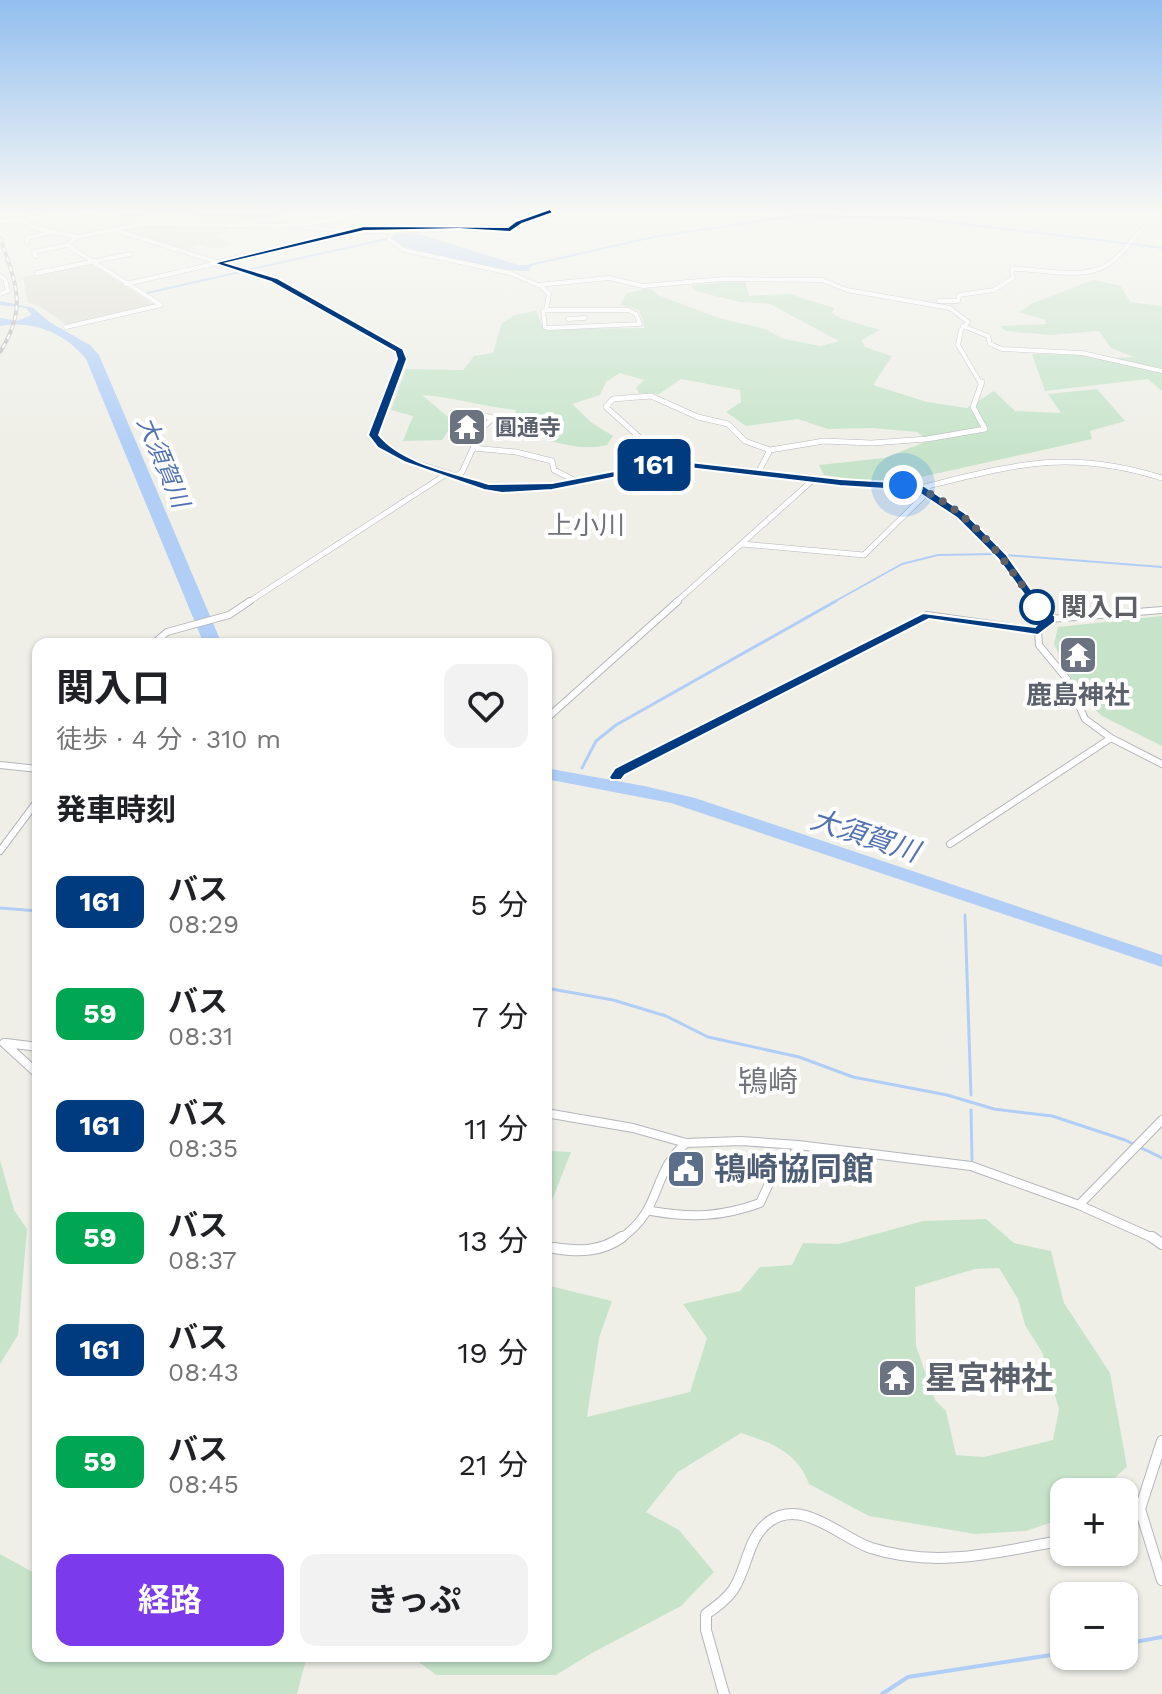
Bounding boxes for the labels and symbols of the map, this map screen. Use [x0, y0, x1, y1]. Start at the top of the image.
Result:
temple icon: 圓通寺 [446, 406, 488, 448]
water label: 大須賀川 [131, 412, 196, 514]
place label: 圓通寺 [495, 415, 561, 440]
line badge: 161 [608, 439, 700, 491]
your location [883, 465, 923, 505]
district label: 上小川 [547, 510, 625, 540]
marker: 関入口 [1020, 590, 1054, 624]
place label: 関入口 [1061, 592, 1139, 622]
temple icon: 鹿島神社 [1057, 634, 1099, 676]
place label: 鹿島神社 [1026, 680, 1130, 710]
water label: 大須賀川 [806, 802, 926, 869]
district label: 鴇崎 [738, 1064, 798, 1099]
public building icon: 鴇崎協同館 [665, 1148, 707, 1190]
place label: 鴇崎協同館 [714, 1150, 874, 1188]
temple icon: 星宮神社 [876, 1357, 918, 1399]
place label: 星宮神社 [925, 1359, 1053, 1397]

